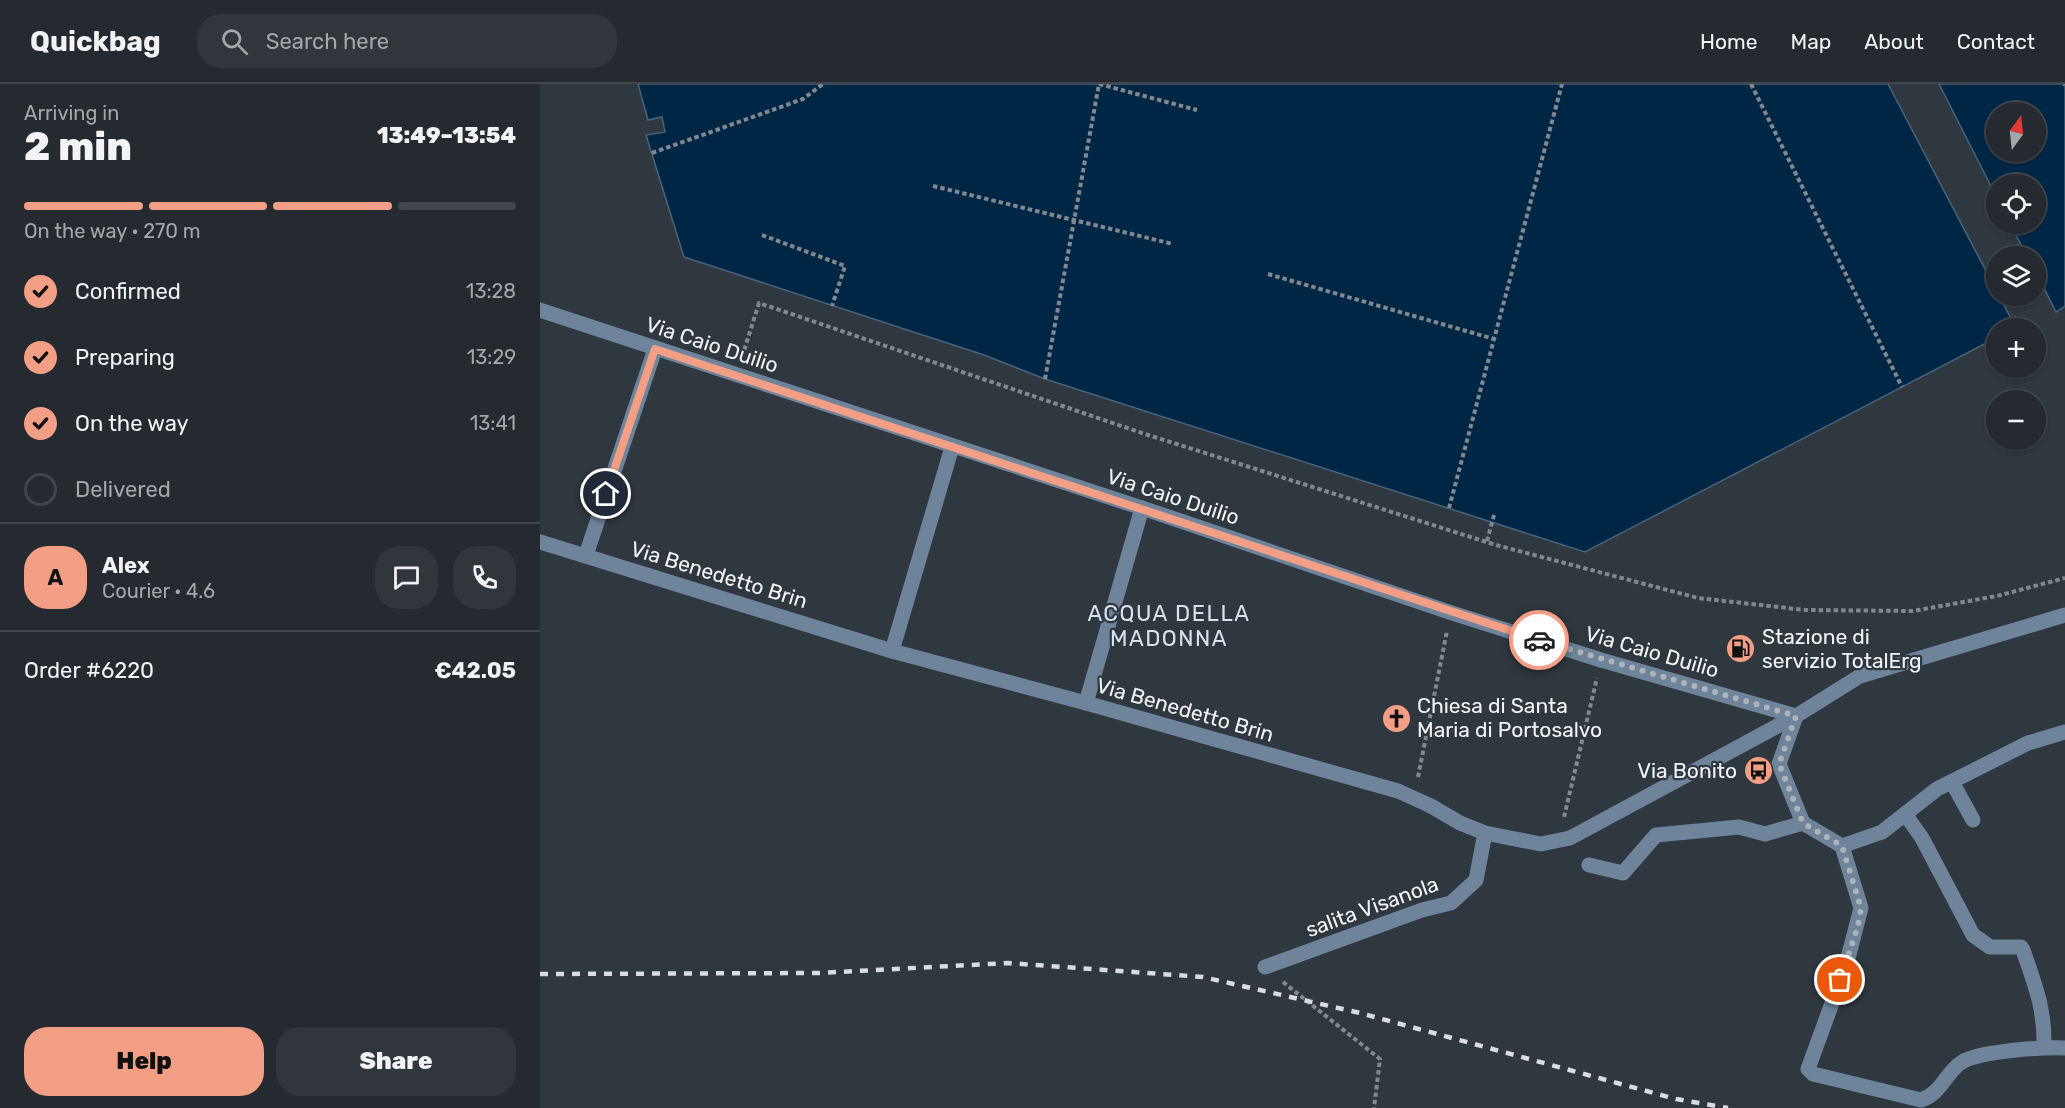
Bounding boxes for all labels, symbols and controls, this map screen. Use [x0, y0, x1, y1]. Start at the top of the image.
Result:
search box [197, 14, 617, 68]
text: Quickbag [30, 25, 161, 58]
icon: search [218, 25, 251, 58]
text: Search here [266, 28, 389, 55]
text: Home [1700, 29, 1757, 54]
text: Map [1790, 29, 1831, 54]
text: About [1864, 29, 1924, 54]
text: Contact [1957, 29, 2035, 54]
text: Arriving in [24, 101, 119, 125]
north arrow [1986, 102, 2046, 162]
map controls [1986, 102, 2046, 450]
text: 13:49–13:54 [377, 122, 516, 149]
text: 2 min [24, 124, 132, 170]
button: locate [1986, 174, 2046, 234]
text: On the way · 270 m [24, 219, 201, 243]
button: layers [1986, 246, 2046, 306]
icon: check [24, 275, 57, 308]
text: Confirmed [75, 278, 181, 305]
text: 13:28 [466, 279, 516, 303]
street label: Via Caio Duilio [643, 311, 782, 378]
button: + [1986, 318, 2046, 378]
icon: check [24, 341, 57, 374]
text: Preparing [75, 344, 175, 371]
text: 13:29 [467, 345, 516, 369]
button: − [1986, 390, 2046, 450]
icon: check [24, 407, 57, 440]
text: On the way [75, 410, 189, 437]
text: 13:41 [470, 411, 516, 435]
street label: Via Caio Duilio [1104, 463, 1243, 530]
pin [580, 468, 631, 519]
text: Delivered [75, 476, 171, 503]
icon: home [589, 477, 622, 510]
street label: Via Benedetto Brin [628, 536, 810, 613]
button: chat [375, 546, 438, 609]
button: phone [453, 546, 516, 609]
text: Alex [102, 552, 150, 579]
text: A [48, 564, 63, 591]
text: Courier · 4.6 [102, 579, 215, 603]
district label: ACQUA DELLA MADONNA [1087, 600, 1251, 652]
courier [1509, 610, 1569, 670]
street label: Via Caio Duilio [1582, 621, 1722, 683]
icon: car [1523, 624, 1556, 657]
place label: Stazione di servizio TotalErg [1762, 624, 1922, 673]
fuel station icon: Stazione di servizio TotalErg [1725, 633, 1757, 665]
text: Order #6220 [24, 657, 154, 684]
text: €42.05 [434, 657, 516, 684]
street label: Via Benedetto Brin [1094, 672, 1277, 747]
place label: Chiesa di Santa Maria di Portosalvo [1417, 693, 1602, 742]
church icon: Chiesa di Santa Maria di Portosalvo [1380, 702, 1412, 734]
bus stop icon: Via Bonito [1742, 755, 1774, 787]
place label: Via Bonito [1637, 758, 1737, 783]
street label: salita Visanola [1302, 871, 1442, 942]
pin [1814, 954, 1865, 1005]
icon: bag [1823, 963, 1856, 996]
button: Help [24, 1027, 264, 1096]
button: Share [276, 1027, 516, 1096]

